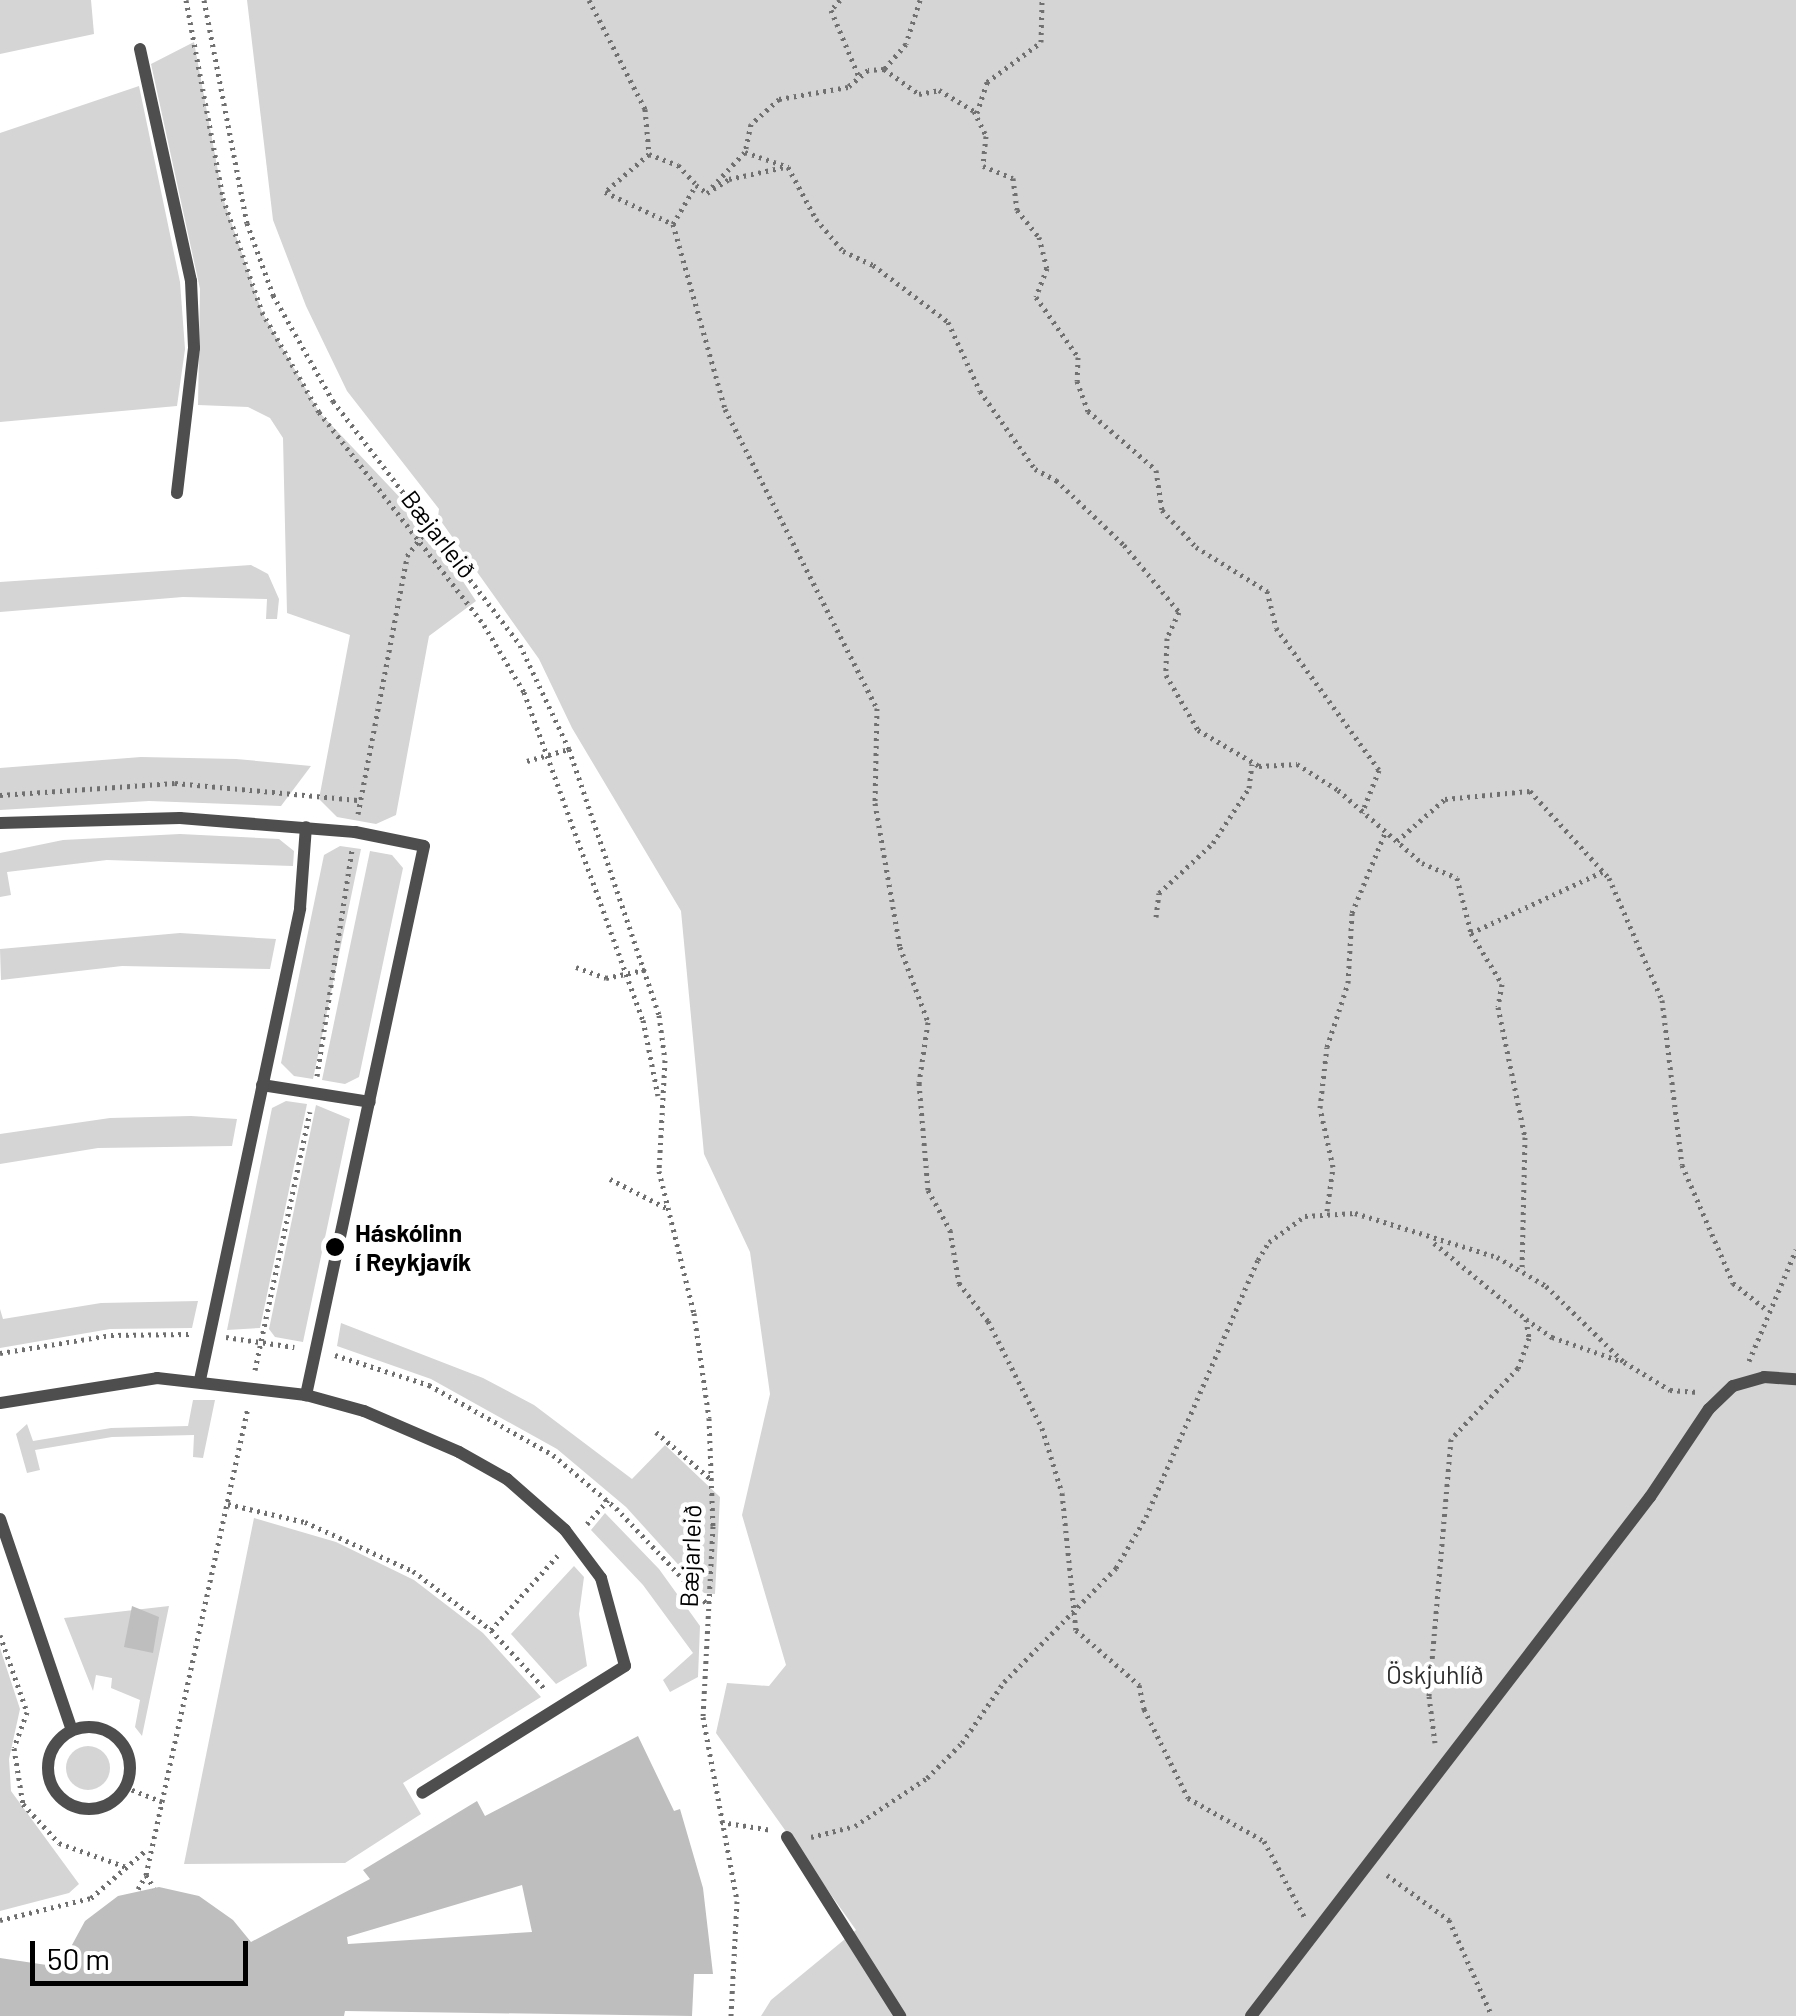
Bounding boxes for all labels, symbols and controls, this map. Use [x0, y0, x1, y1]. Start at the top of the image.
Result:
street label: Bæjarleið [395, 484, 483, 584]
place label: Háskólinn í Reykjavík [355, 1218, 471, 1277]
marker: Háskólinn í Reykjavík [324, 1236, 346, 1258]
street label: Bæjarleið [673, 1504, 707, 1608]
park label: Öskjuhlíð [1386, 1659, 1484, 1689]
scale bar [35, 1921, 252, 1983]
text: 50 m [47, 1940, 110, 1976]

